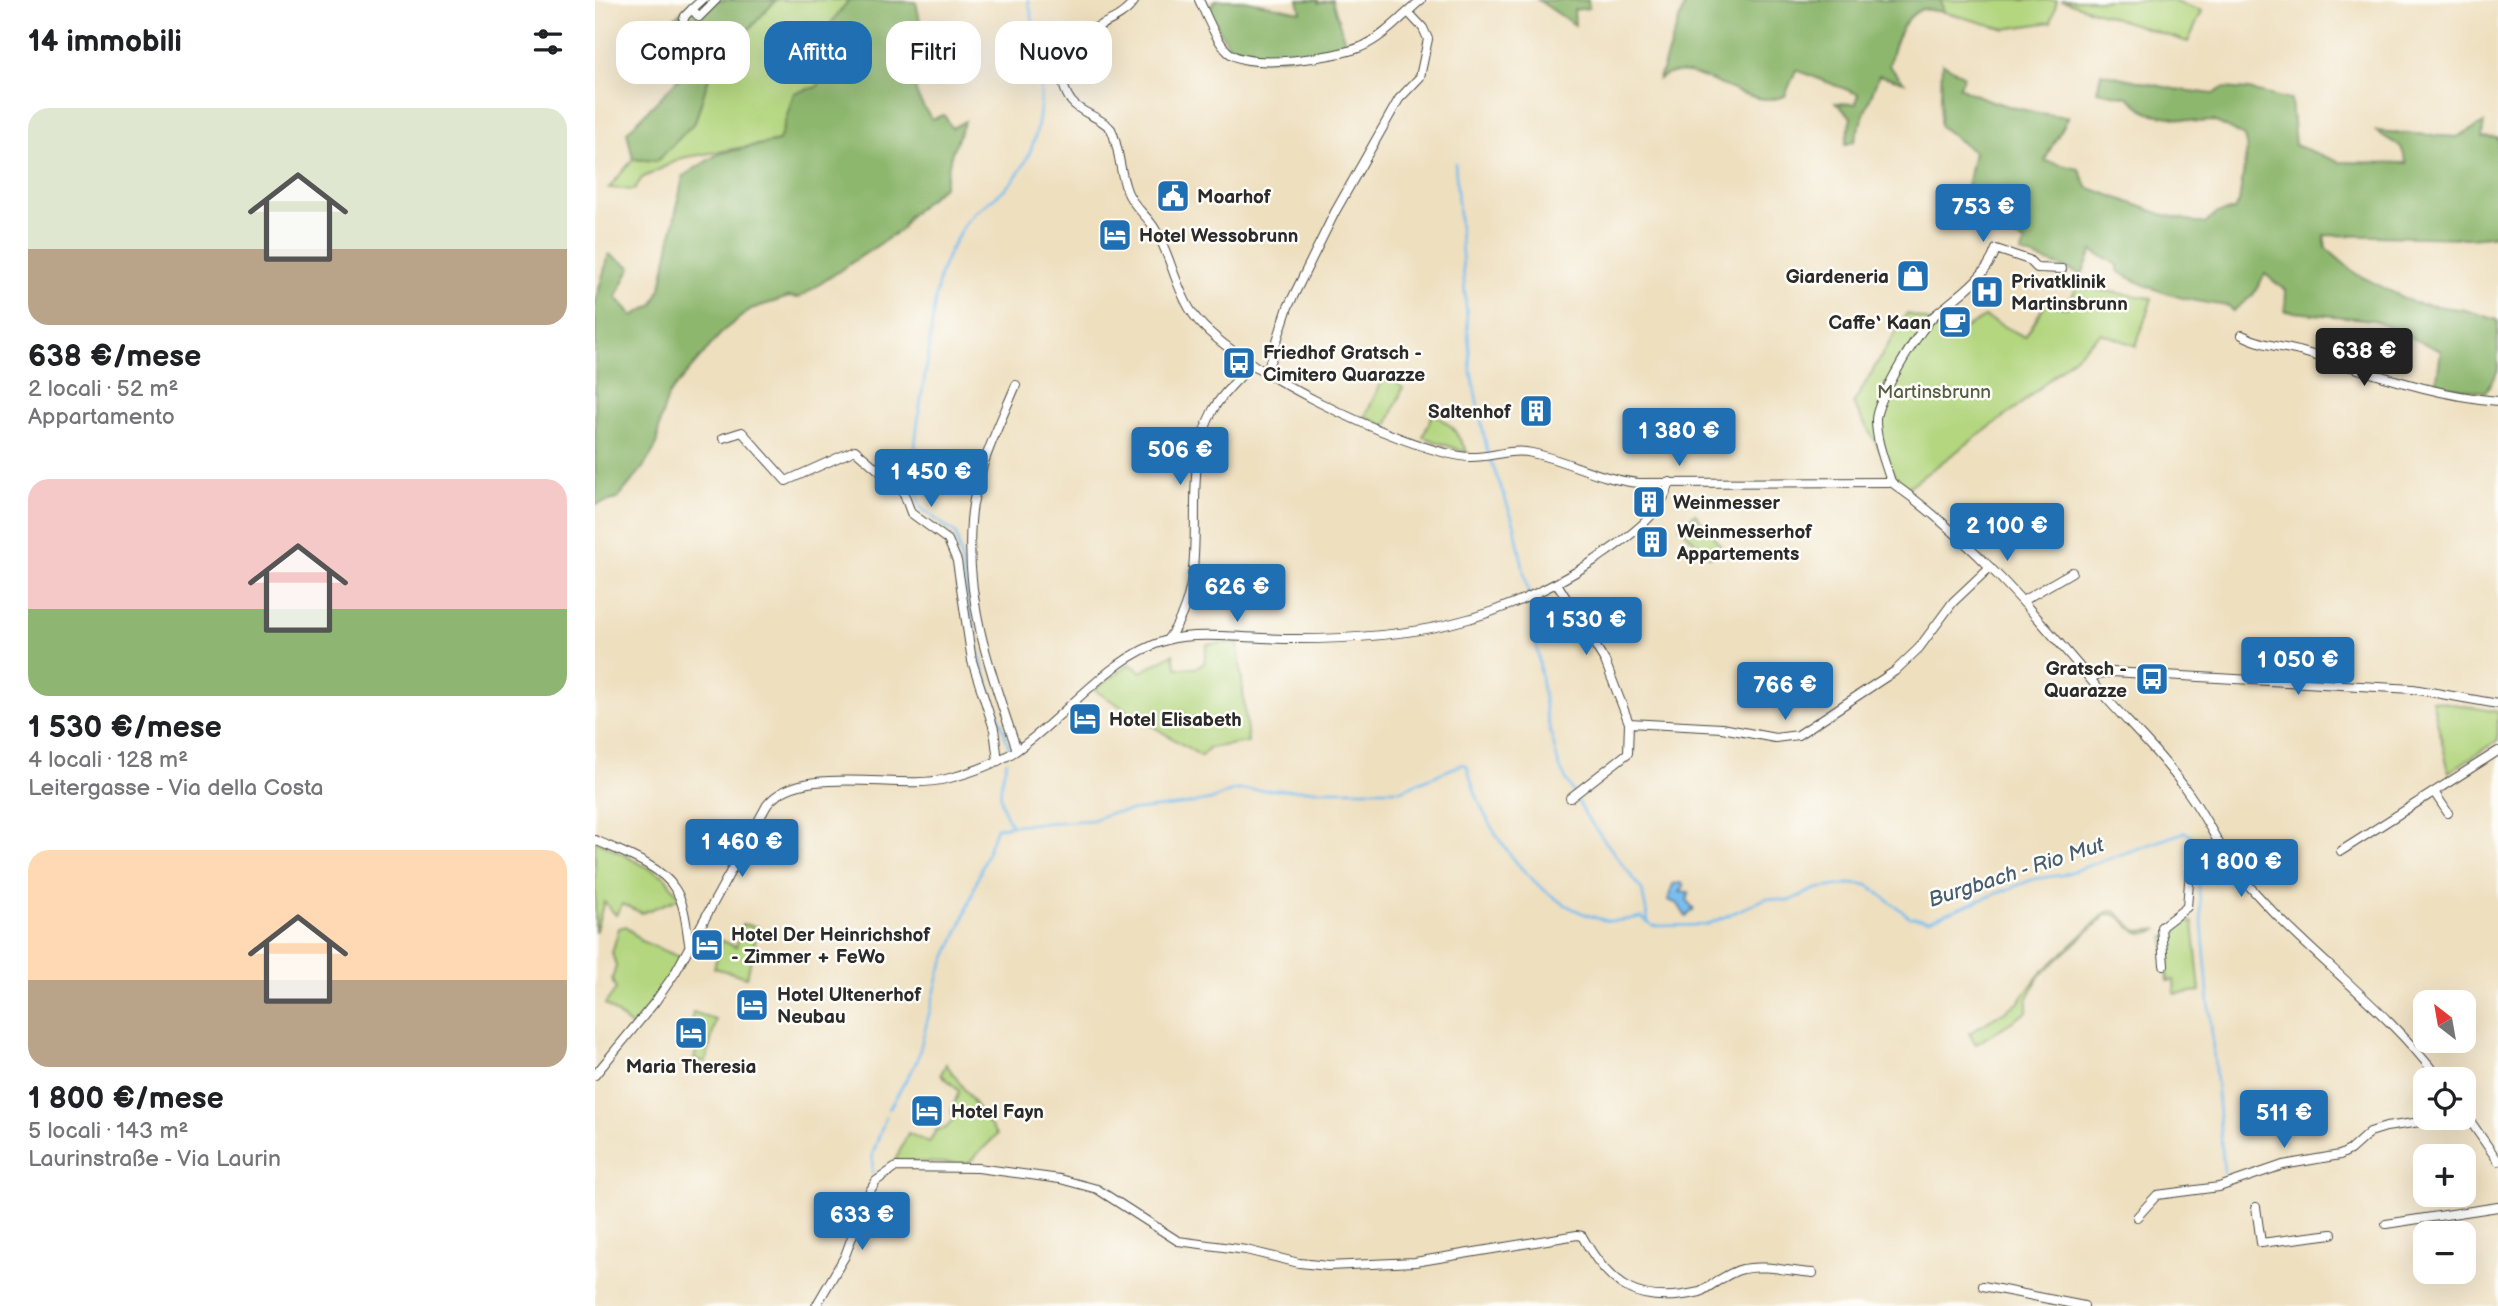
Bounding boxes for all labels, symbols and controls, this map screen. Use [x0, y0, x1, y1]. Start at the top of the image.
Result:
chip: Compra [616, 21, 750, 84]
chip: Affitta [764, 21, 872, 84]
chip: Filtri [886, 21, 981, 84]
chip: Nuovo [995, 21, 1112, 84]
icon: filters [529, 23, 567, 61]
text: 14 immobili [28, 24, 182, 60]
icon: home [235, 154, 361, 280]
public building icon: Moarhof [1154, 177, 1192, 215]
pin: 753 € [1934, 184, 2032, 244]
place label: Moarhof [1197, 186, 1272, 209]
text: 753 € [1952, 193, 2014, 221]
hotel icon: Hotel Wessobrunn [1096, 216, 1134, 254]
place label: Hotel Wessobrunn [1139, 225, 1298, 248]
shop icon: Giardeneria [1894, 257, 1932, 295]
place label: Giardeneria [1786, 266, 1889, 289]
place label: Privatklinik Martinsbrunn [2011, 271, 2128, 316]
hospital icon: Privatklinik Martinsbrunn [1968, 273, 2006, 311]
cafe icon: Caffe‘ Kaan [1936, 303, 1974, 341]
place label: Caffe‘ Kaan [1828, 312, 1931, 335]
pin: 638 € [2315, 328, 2413, 388]
text: 638 € [2332, 337, 2396, 365]
text: 638 €/mese [28, 339, 201, 375]
place label: Friedhof Gratsch - Cimitero Quarazze [1263, 342, 1425, 387]
bus stop icon: Friedhof Gratsch - Cimitero Quarazze [1220, 344, 1258, 382]
text: 2 locali · 52 m² [28, 375, 179, 403]
park label: Martinsbrunn [1877, 381, 1991, 404]
building icon: Saltenhof [1517, 392, 1555, 430]
place label: Saltenhof [1428, 401, 1512, 424]
text: Appartamento [28, 403, 175, 431]
pin: 1 380 € [1614, 408, 1744, 468]
text: 1 380 € [1638, 417, 1720, 445]
pin: 506 € [1131, 428, 1229, 487]
text: 506 € [1147, 436, 1213, 464]
pin: 1 450 € [866, 449, 996, 509]
text: 1 450 € [891, 458, 971, 486]
building icon: Weinmesser [1630, 483, 1668, 521]
place label: Weinmesser [1673, 492, 1781, 515]
pin: 2 100 € [1942, 504, 2072, 563]
text: 2 100 € [1966, 512, 2048, 540]
place label: Weinmesserhof Appartements [1676, 521, 1813, 566]
building icon: Weinmesserhof Appartements [1633, 523, 1671, 561]
icon: home [235, 525, 361, 651]
pin: 626 € [1188, 564, 1286, 624]
text: 626 € [1204, 573, 1270, 601]
pin: 1 530 € [1521, 598, 1651, 657]
text: 1 530 € [1546, 606, 1626, 634]
pin: 1 050 € [2233, 638, 2363, 697]
text: 1 050 € [2257, 646, 2339, 674]
place label: Gratsch - Quarazze [2044, 658, 2127, 703]
bus stop icon: Gratsch - Quarazze [2133, 660, 2171, 698]
pin: 766 € [1736, 662, 1834, 722]
text: 766 € [1753, 671, 1817, 699]
hotel icon: Hotel Elisabeth [1066, 700, 1104, 738]
place label: Hotel Elisabeth [1109, 709, 1242, 732]
text: 1 530 €/mese [28, 710, 222, 746]
text: 4 locali · 128 m² [28, 746, 188, 774]
text: Leitergasse - Via della Costa [28, 774, 324, 802]
pin: 1 460 € [677, 820, 807, 879]
text: 1 460 € [701, 828, 783, 856]
water label: Burgbach - Rio Mut [1925, 832, 2108, 913]
pin: 1 800 € [2176, 839, 2306, 899]
text: 1 800 € [2200, 848, 2282, 876]
icon: home [235, 896, 361, 1022]
place label: Hotel Der Heinrichshof - Zimmer + FeWo [731, 924, 931, 969]
hotel icon: Hotel Der Heinrichshof - Zimmer + FeWo [688, 926, 726, 964]
place label: Hotel Ultenerhof Neubau [777, 984, 922, 1029]
hotel icon: Hotel Ultenerhof Neubau [733, 986, 771, 1024]
north arrow [2413, 990, 2476, 1054]
map controls [2413, 990, 2476, 1284]
hotel icon: Maria Theresia [672, 1014, 710, 1052]
place label: Maria Theresia [626, 1056, 756, 1079]
button: locate [2413, 1067, 2476, 1130]
text: 1 800 €/mese [28, 1081, 224, 1117]
pin: 511 € [2235, 1090, 2333, 1150]
hotel icon: Hotel Fayn [908, 1092, 946, 1130]
text: 511 € [2256, 1099, 2312, 1127]
place label: Hotel Fayn [951, 1101, 1044, 1124]
text: 5 locali · 143 m² [28, 1117, 188, 1145]
button: + [2413, 1144, 2476, 1207]
text: Laurinstraße - Via Laurin [28, 1145, 281, 1173]
pin: 633 € [813, 1192, 911, 1252]
text: 633 € [830, 1201, 894, 1229]
button: − [2413, 1221, 2476, 1284]

